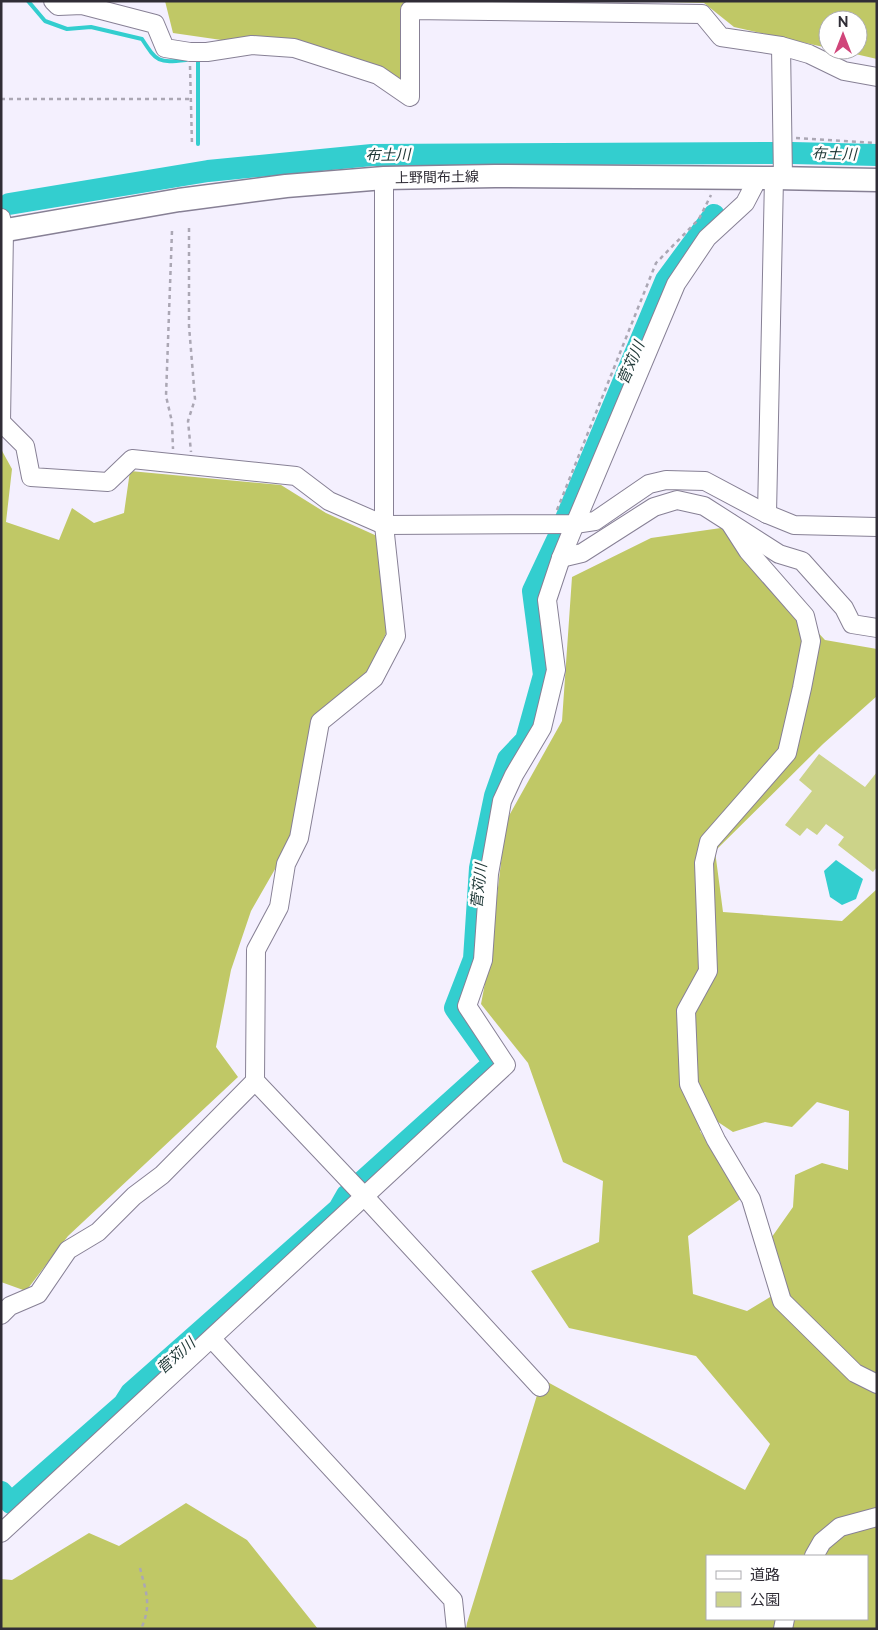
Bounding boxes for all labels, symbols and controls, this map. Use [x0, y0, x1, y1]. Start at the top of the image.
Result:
north arrow [818, 10, 868, 60]
text: N [838, 14, 848, 30]
water label: 布土川 [811, 145, 859, 163]
water label: 布土川 [365, 146, 413, 164]
street label: 上野間布土線 [395, 168, 479, 186]
water label: 菅苅川 [614, 337, 649, 387]
water label: 菅苅川 [468, 861, 491, 909]
water label: 菅苅川 [153, 1333, 200, 1378]
legend [706, 1555, 868, 1620]
text: 道路 [750, 1566, 780, 1584]
text: 公園 [750, 1591, 780, 1609]

